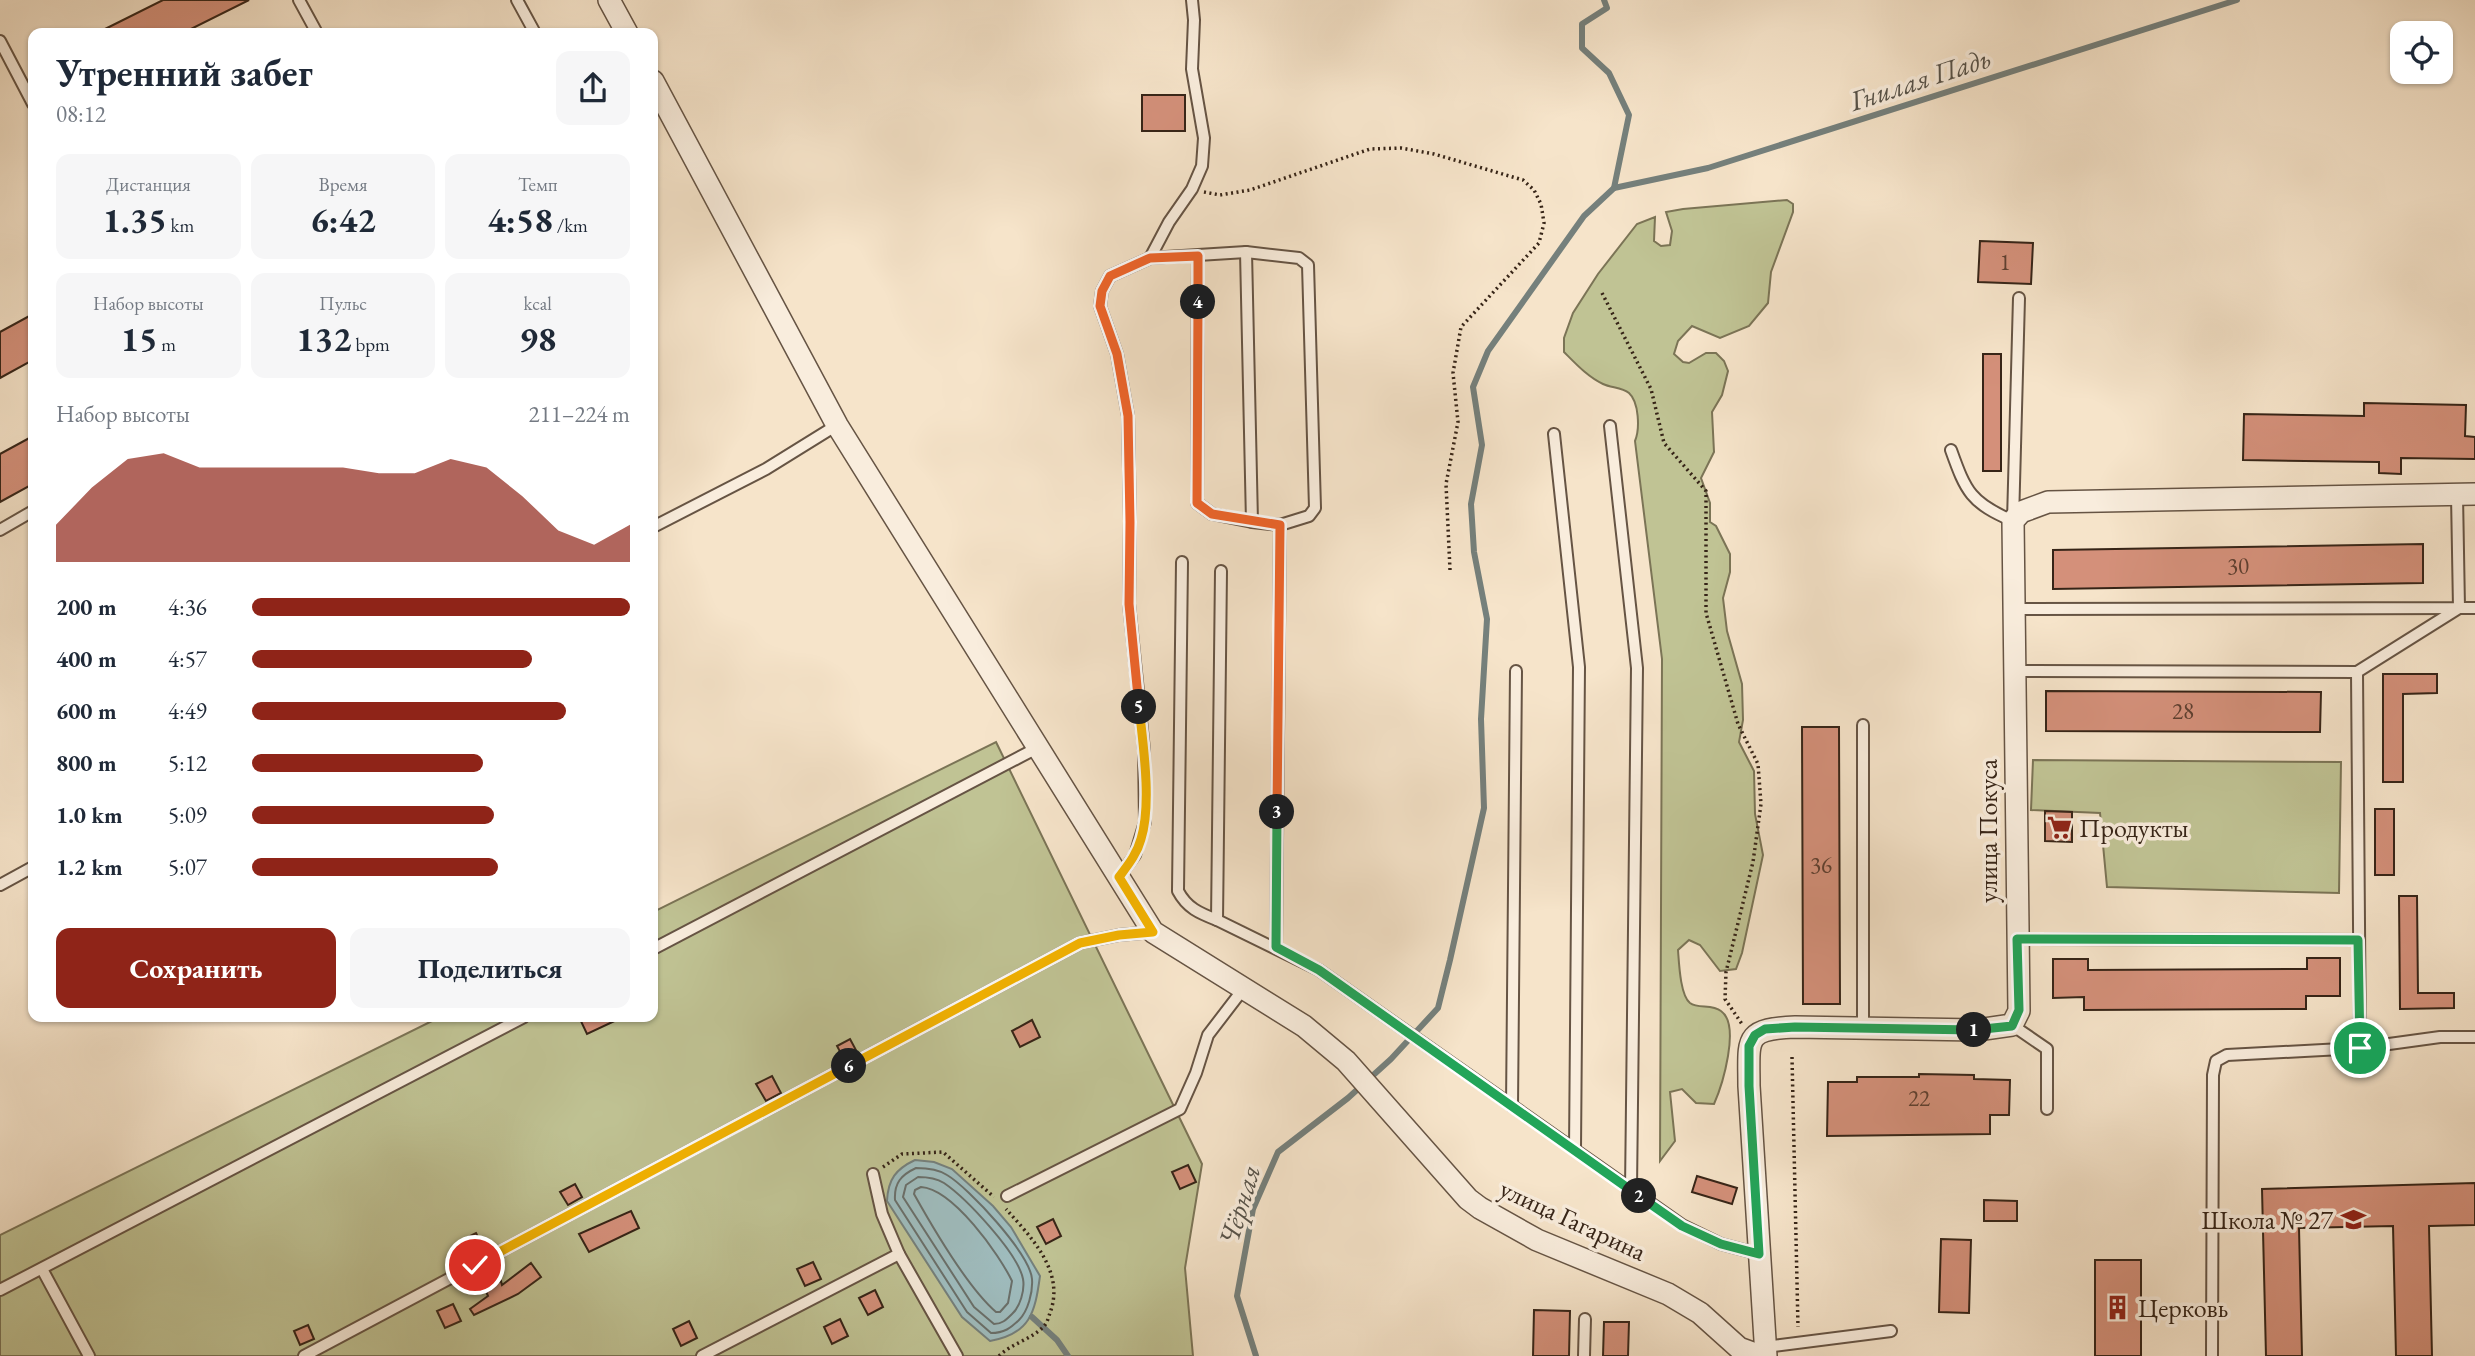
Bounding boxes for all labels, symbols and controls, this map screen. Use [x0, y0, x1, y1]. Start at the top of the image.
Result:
map controls [2390, 21, 2453, 84]
button: locate [2390, 21, 2453, 84]
water label: Гнилая Падь [1844, 39, 1995, 119]
text: Утренний забег [56, 48, 313, 97]
button: share [556, 51, 630, 125]
text: 08:12 [56, 99, 106, 129]
text: Дистанция [106, 172, 191, 197]
text: Время [319, 172, 367, 197]
text: Темп [518, 172, 557, 197]
text: 1.35 [102, 197, 167, 242]
text: 6:42 [310, 197, 376, 242]
text: 4:58 [487, 197, 553, 242]
text: km [167, 213, 194, 238]
text: /km [553, 213, 588, 238]
house number: 1 [1999, 247, 2011, 277]
pin: 4 [1180, 284, 1216, 320]
text: 4 [1192, 289, 1203, 314]
text: Набор высоты [93, 291, 204, 316]
text: Пульс [319, 291, 367, 316]
text: kcal [523, 291, 552, 316]
text: 15 [121, 316, 158, 361]
text: 132 [296, 316, 352, 361]
text: 98 [519, 316, 556, 361]
text: m [158, 332, 176, 357]
text: bpm [352, 332, 390, 357]
text: Набор высоты [56, 399, 190, 429]
text: 211–224 m [529, 399, 630, 429]
house number: 30 [2227, 551, 2249, 581]
text: 200 m [56, 592, 117, 622]
text: 4:36 [168, 592, 207, 622]
text: 400 m [56, 644, 117, 674]
text: 4:57 [168, 644, 207, 674]
pin: 5 [1122, 690, 1156, 724]
text: 5 [1133, 694, 1144, 719]
text: 600 m [56, 696, 117, 726]
text: 4:49 [168, 696, 207, 726]
house number: 28 [2172, 696, 2194, 726]
text: 800 m [56, 748, 117, 778]
text: 5:12 [168, 748, 207, 778]
street label: улица Покуса [1971, 758, 2005, 903]
pin: 3 [1260, 794, 1294, 830]
text: 3 [1271, 799, 1282, 824]
text: 1.0 km [56, 800, 123, 830]
text: 5:09 [168, 800, 207, 830]
place label: Продукты [2079, 811, 2189, 845]
supermarket icon: Продукты [2045, 814, 2073, 842]
house number: 36 [1810, 850, 1832, 880]
text: 1.2 km [56, 852, 123, 882]
text: 5:07 [168, 852, 207, 882]
button: Сохранить [56, 928, 336, 1008]
button: Поделиться [350, 928, 630, 1008]
pin: 1 [1956, 1012, 1992, 1048]
text: 1 [1968, 1017, 1979, 1042]
pin [2330, 1018, 2390, 1078]
icon: arrive [2341, 1029, 2379, 1067]
pin: 6 [832, 1048, 866, 1084]
text: 6 [843, 1053, 854, 1078]
house number: 22 [1908, 1083, 1930, 1113]
water label: Чёрная [1210, 1160, 1268, 1250]
street label: улица Гагарина [1494, 1171, 1652, 1269]
pin: 2 [1622, 1178, 1656, 1214]
text: 2 [1633, 1183, 1644, 1208]
place label: Школа № 27 [2201, 1203, 2334, 1237]
school or university icon: Школа № 27 [2339, 1206, 2367, 1234]
pin [445, 1235, 505, 1295]
icon: check [456, 1246, 494, 1284]
place label: Церковь [2138, 1291, 2228, 1325]
building icon: Церковь [2104, 1294, 2132, 1322]

